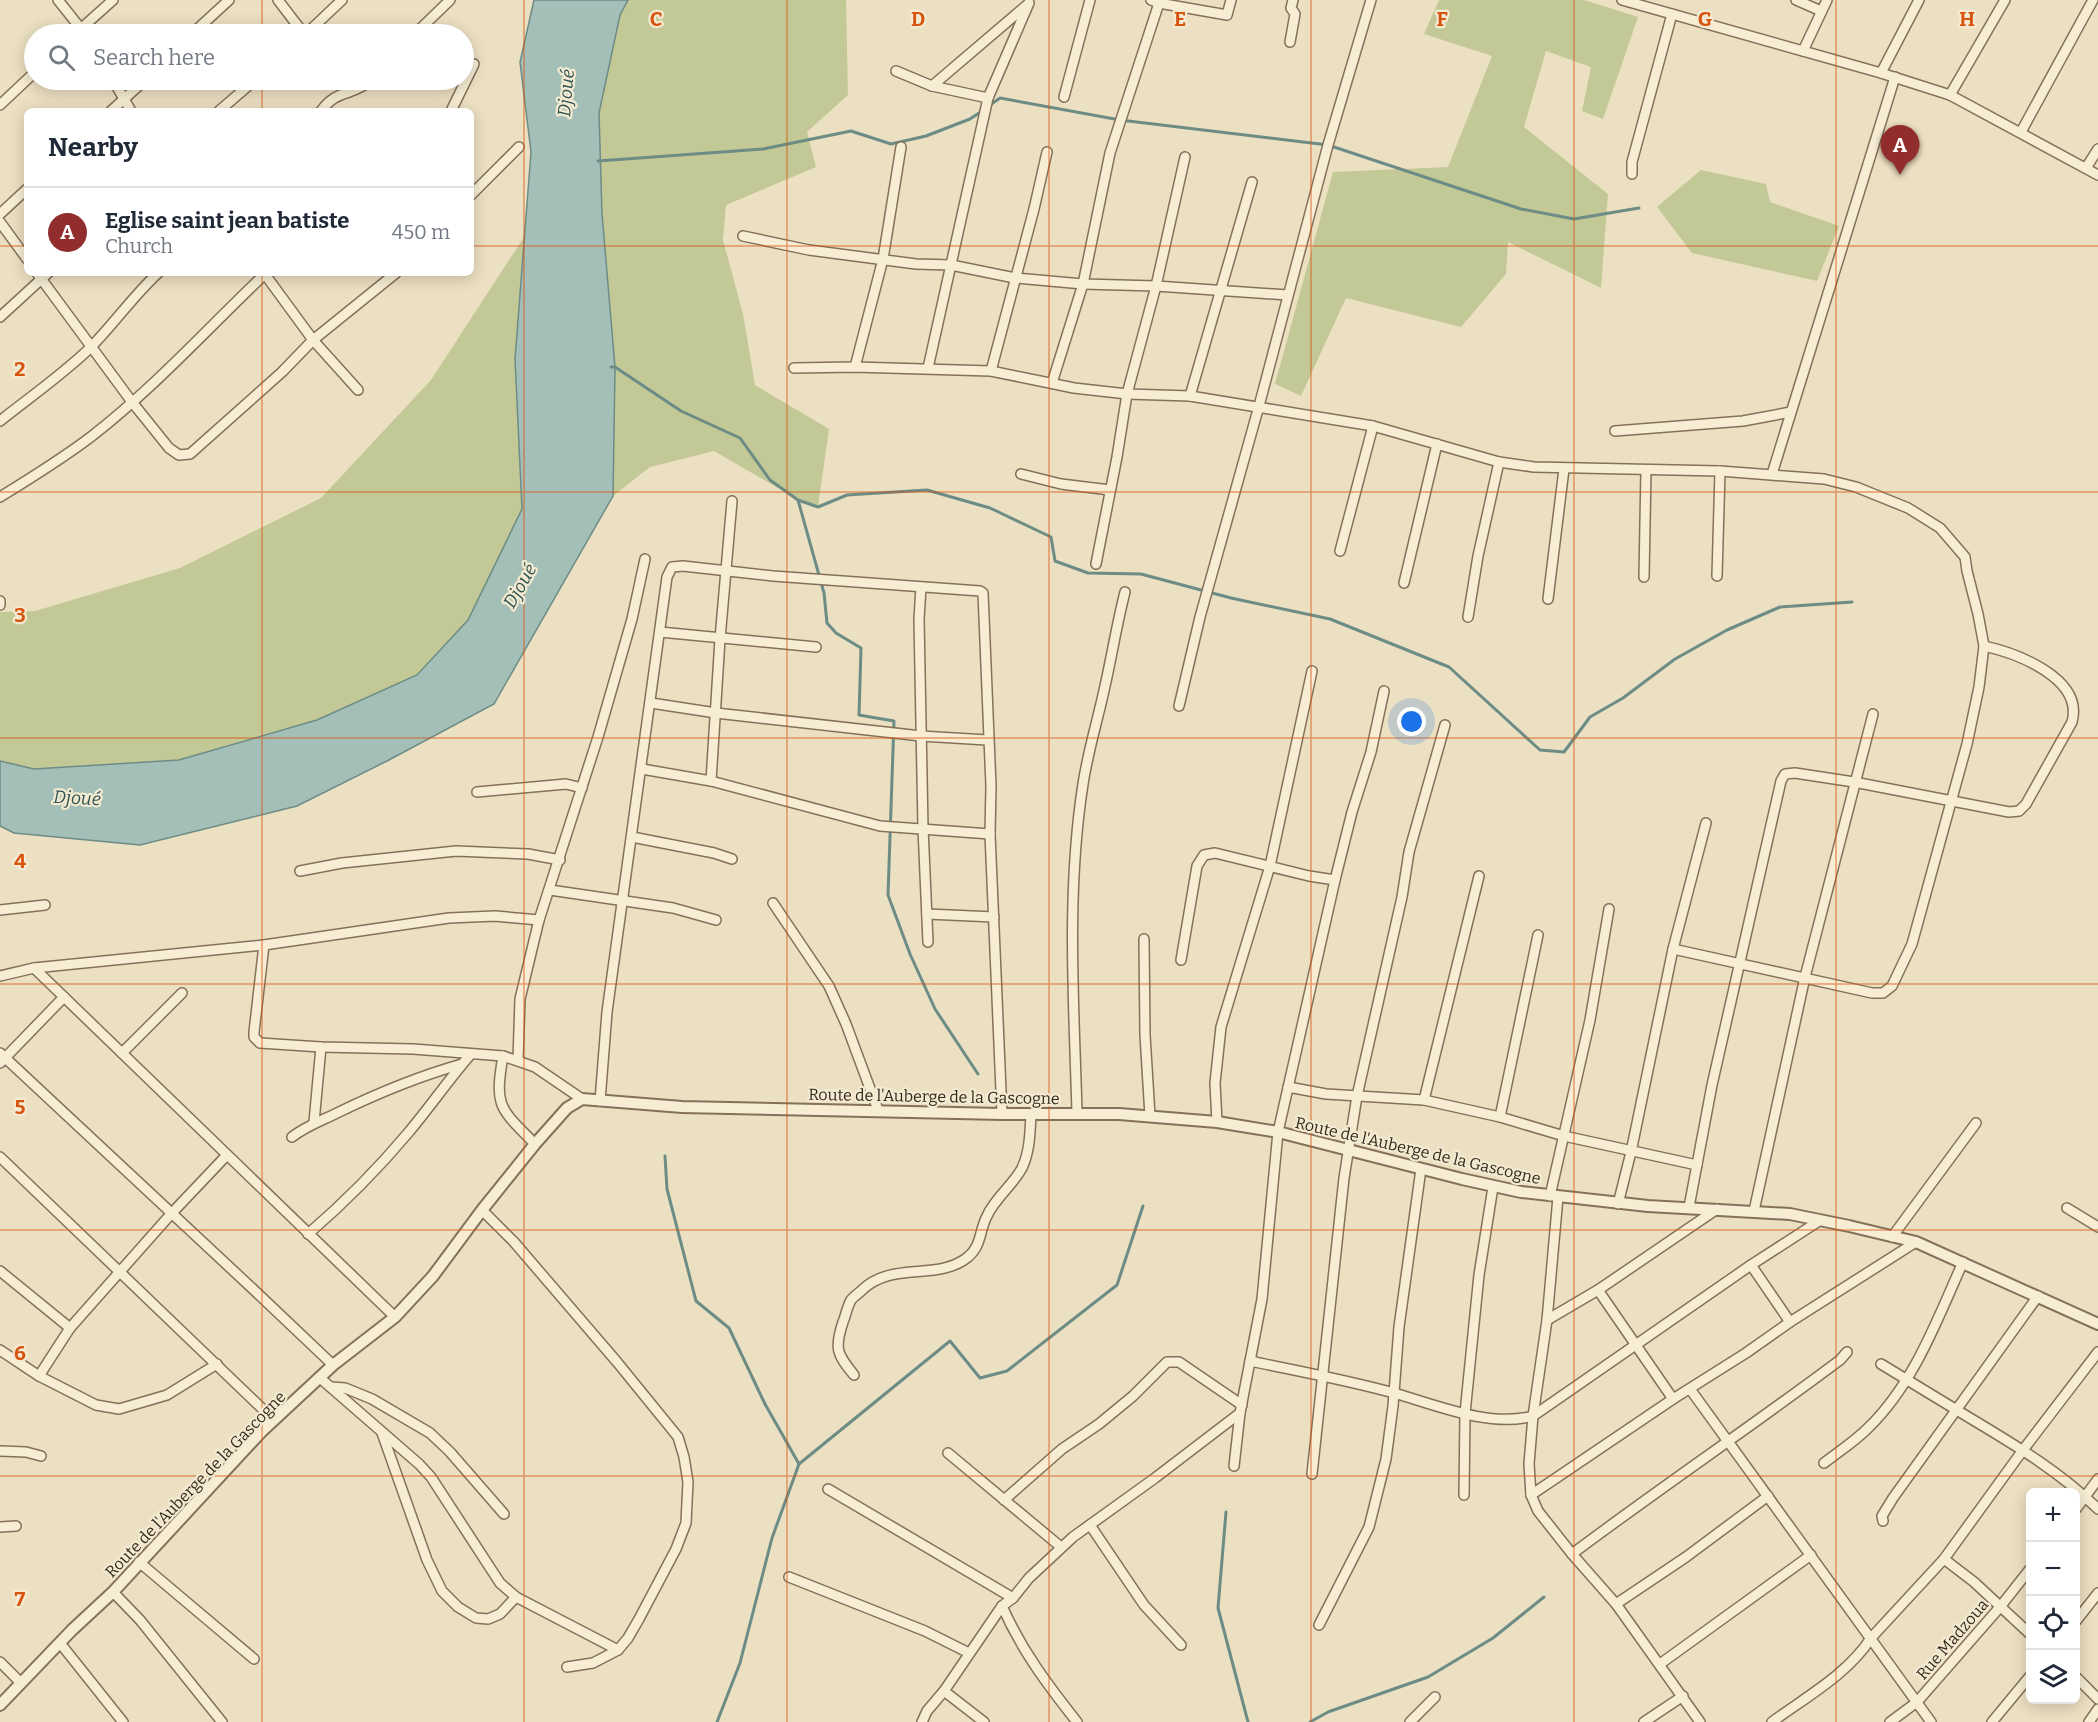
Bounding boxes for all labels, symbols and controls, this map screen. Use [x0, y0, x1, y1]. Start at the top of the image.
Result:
text: C [650, 7, 662, 31]
text: D [911, 7, 925, 31]
text: E [1174, 7, 1186, 31]
text: F [1436, 7, 1448, 31]
text: G [1698, 7, 1712, 31]
text: H [1959, 7, 1975, 31]
search box [24, 24, 474, 90]
icon: search [45, 41, 78, 74]
text: Search here [93, 44, 215, 71]
water label: Djoué [553, 68, 579, 118]
pin: A [1880, 126, 1920, 175]
text: Nearby [48, 132, 138, 163]
text: Eglise saint jean batiste [105, 207, 349, 234]
text: A [60, 220, 75, 244]
text: 450 m [392, 220, 450, 244]
text: Church [105, 234, 173, 258]
text: 2 [14, 357, 26, 381]
water label: Djoué [499, 560, 541, 612]
text: 3 [14, 603, 26, 627]
your location [1397, 707, 1426, 736]
water label: Djoué [53, 786, 101, 810]
text: 4 [14, 849, 26, 873]
street label: Route de l'Auberge de la Gascogne [808, 1085, 1060, 1108]
text: 5 [15, 1095, 26, 1119]
street label: Route de l'Auberge de la Gascogne [1293, 1113, 1543, 1188]
text: 6 [14, 1341, 26, 1365]
street label: Route de l'Auberge de la Gascogne [101, 1387, 290, 1581]
map controls [2026, 1488, 2080, 1704]
button: + [2026, 1488, 2080, 1542]
button: − [2026, 1542, 2080, 1596]
text: 7 [15, 1587, 26, 1611]
street label: Rue Madzoua [1912, 1595, 1992, 1683]
button: locate [2026, 1596, 2080, 1650]
button: layers [2026, 1650, 2080, 1704]

